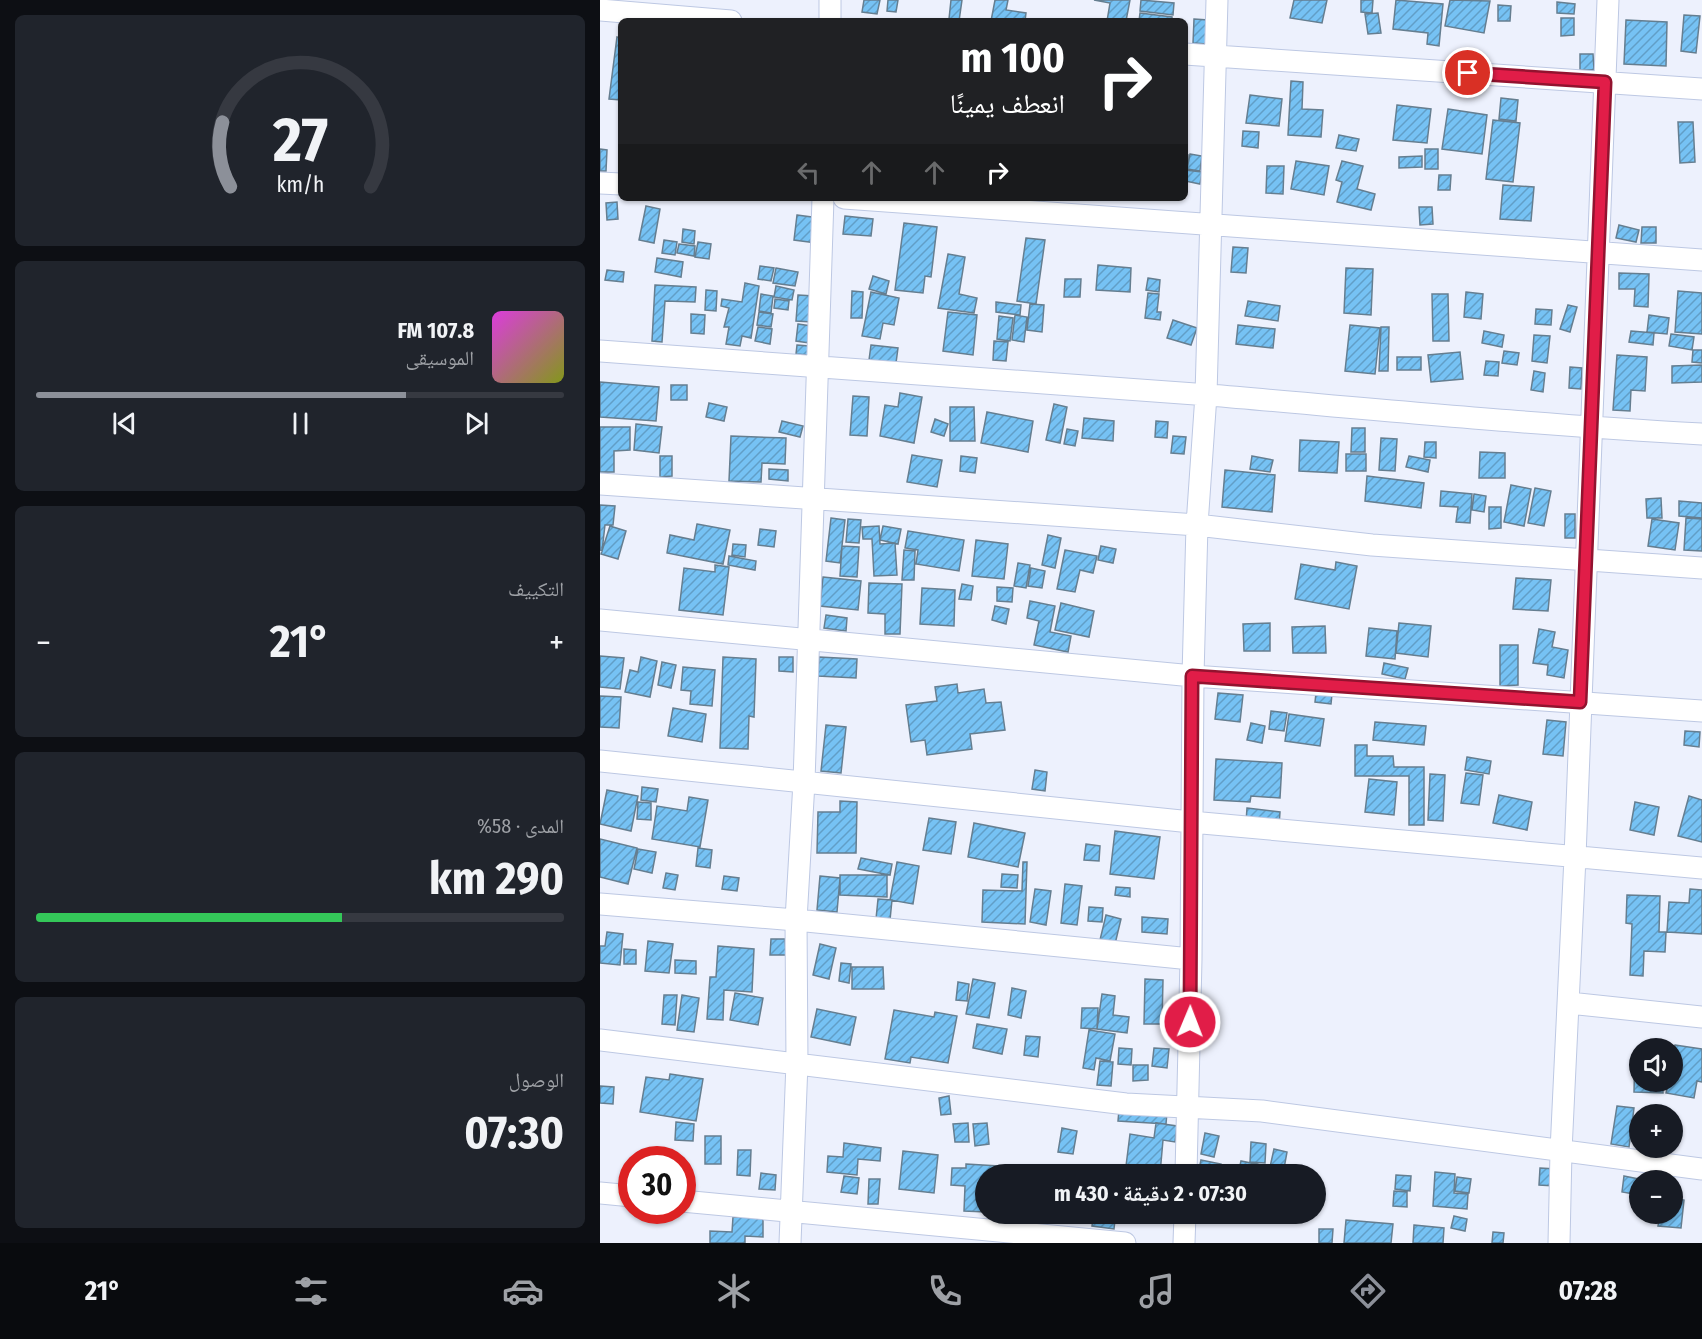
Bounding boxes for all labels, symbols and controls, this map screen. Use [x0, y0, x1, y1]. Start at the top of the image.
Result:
text: 100 m [961, 33, 1065, 83]
icon: right [1086, 42, 1164, 120]
pin [1442, 47, 1493, 98]
icon: arrive [1451, 56, 1484, 89]
text: انعطف يمينًا [950, 88, 1065, 120]
text: 27 [271, 103, 328, 178]
icon: left [792, 156, 825, 189]
icon: ahead [855, 156, 888, 189]
icon: ahead [918, 156, 951, 189]
icon: right [981, 156, 1014, 189]
text: km/h [276, 173, 324, 199]
text: 107.8 FM [397, 317, 474, 344]
text: الموسيقى [406, 346, 474, 370]
icon: previous [108, 407, 141, 440]
icon: pause [284, 407, 317, 440]
icon: next [460, 407, 493, 440]
text: التكييف [508, 577, 564, 601]
text: 21° [270, 615, 330, 669]
text: − [36, 623, 51, 663]
text: + [549, 623, 564, 663]
text: المدى · 58% [477, 814, 564, 838]
text: 290 km [429, 852, 564, 906]
position arrow [1158, 990, 1222, 1054]
map controls [1629, 1038, 1683, 1224]
button: sound [1629, 1038, 1683, 1092]
text: الوصول [509, 1068, 564, 1092]
button: + [1629, 1104, 1683, 1158]
text: 07:30 [464, 1106, 564, 1160]
speed limit sign: 30 [618, 1146, 696, 1224]
button: − [1629, 1170, 1683, 1224]
text: 07:30 · 2 دقيقة · 430 m [1054, 1180, 1247, 1207]
icon: filters [290, 1270, 332, 1312]
icon: car [502, 1270, 544, 1312]
icon: climate [713, 1270, 755, 1312]
icon: phone [924, 1270, 966, 1312]
icon: music [1136, 1270, 1178, 1312]
icon: directions [1347, 1270, 1389, 1312]
text: 21° [85, 1275, 121, 1307]
text: 07:28 [1559, 1275, 1617, 1307]

